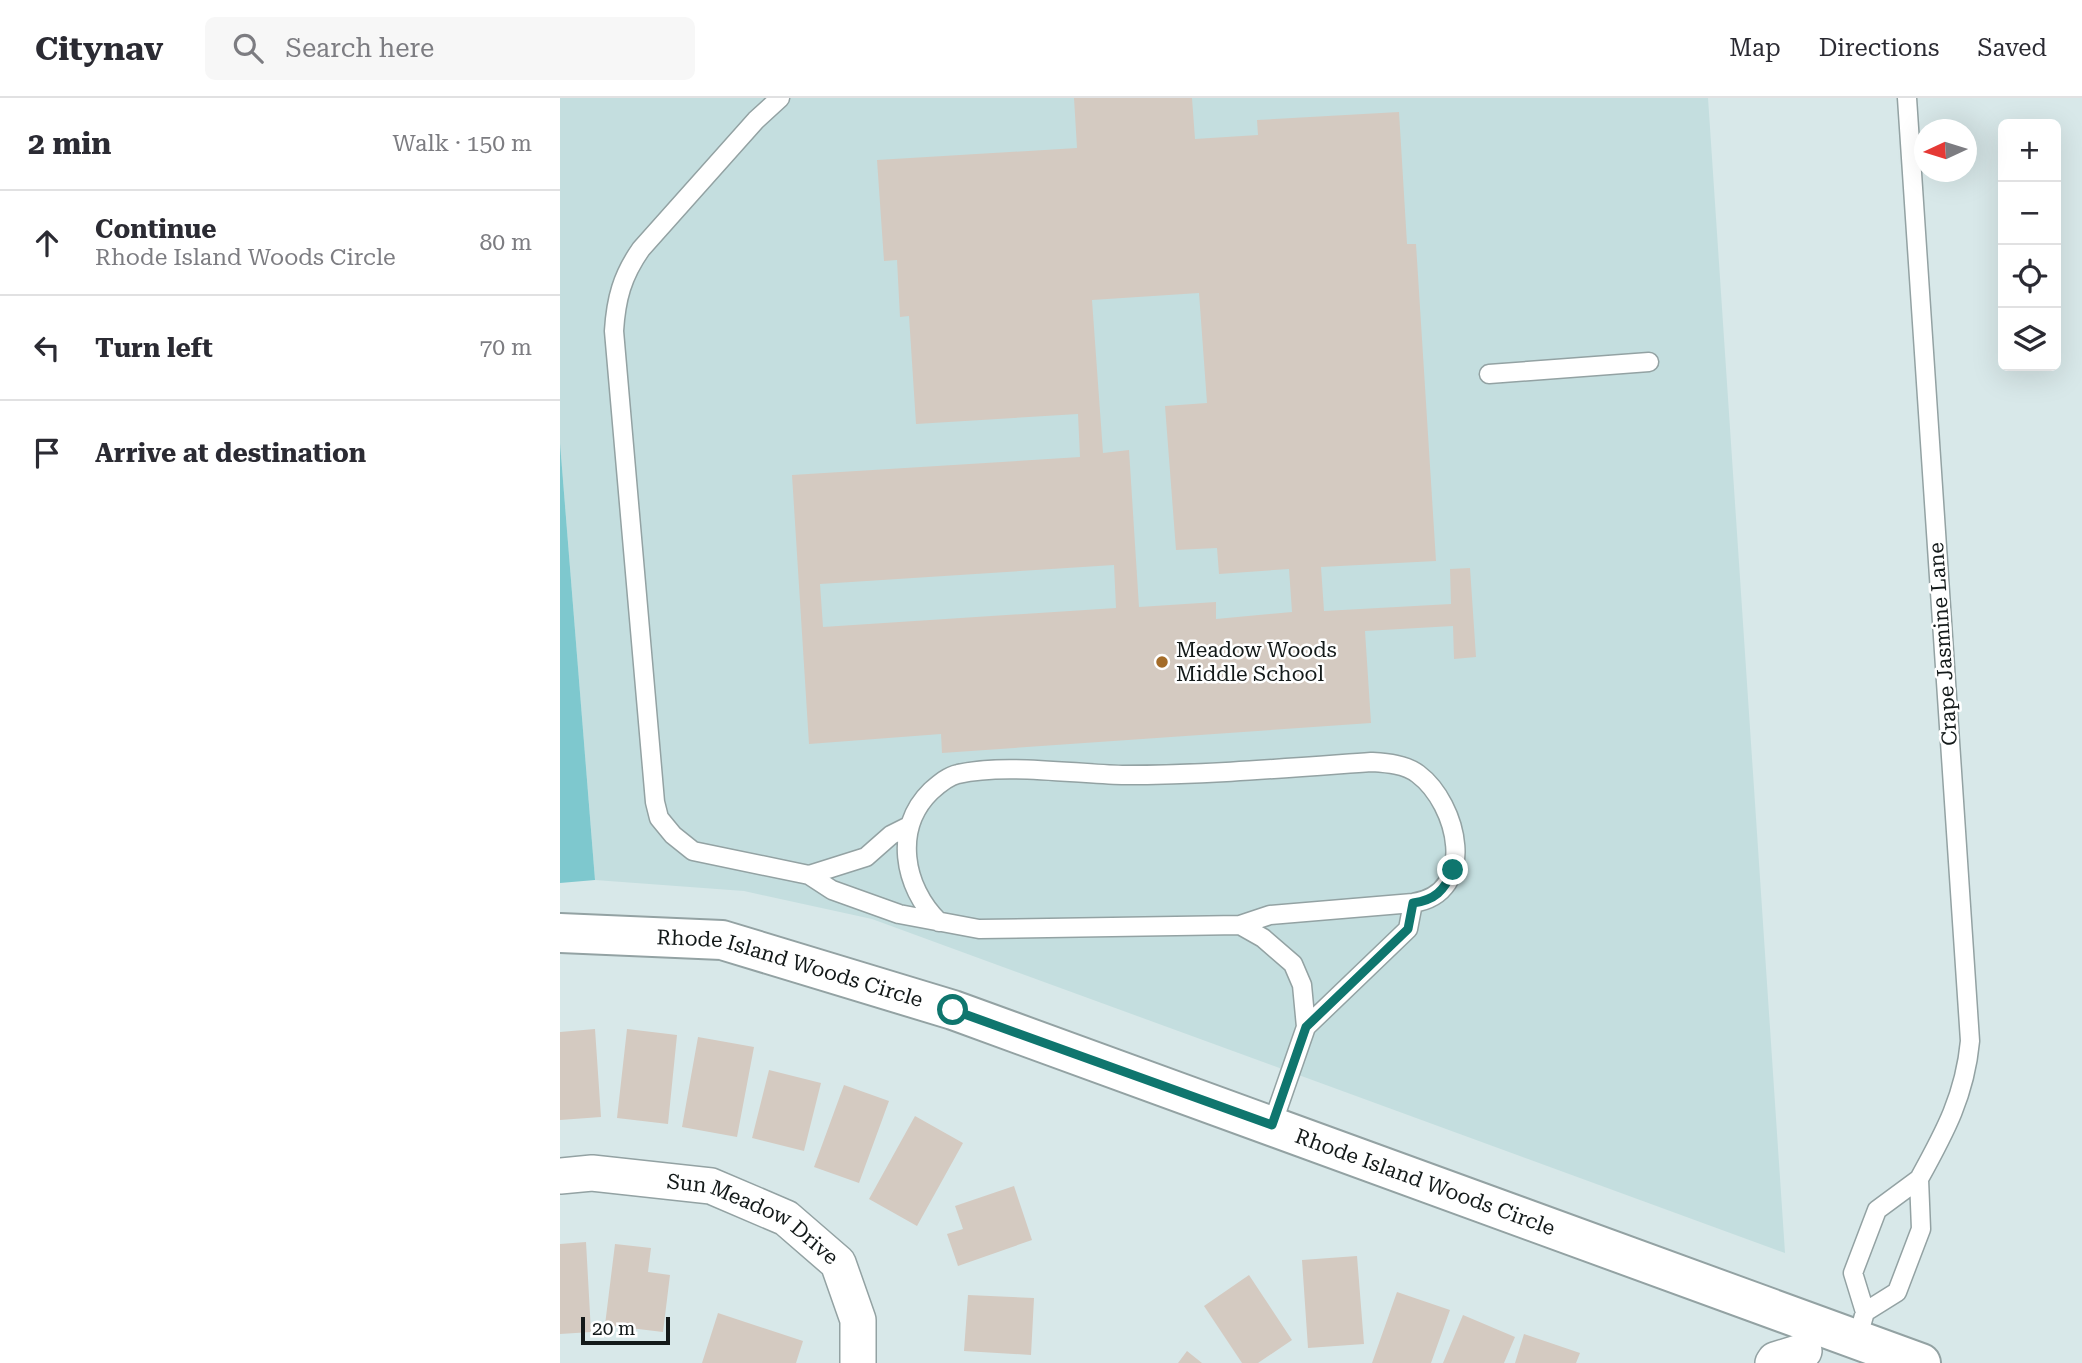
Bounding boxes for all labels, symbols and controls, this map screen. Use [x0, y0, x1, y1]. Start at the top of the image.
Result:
search box [205, 17, 695, 80]
text: Citynav [35, 29, 163, 68]
icon: search [229, 29, 267, 67]
text: Search here [285, 33, 434, 63]
text: Map [1729, 34, 1781, 62]
text: Directions [1819, 34, 1939, 62]
text: Saved [1977, 34, 2047, 62]
north arrow [1914, 119, 1977, 182]
map controls [1998, 119, 2061, 371]
button: + [1998, 119, 2061, 182]
text: 2 min [28, 126, 111, 161]
text: Walk · 150 m [393, 130, 532, 157]
button: − [1998, 182, 2061, 245]
text: Continue [95, 214, 217, 244]
icon: ahead [28, 224, 66, 262]
text: 80 m [479, 229, 532, 256]
text: Rhode Island Woods Circle [95, 244, 396, 271]
button: locate [1998, 245, 2061, 308]
button: layers [1998, 308, 2061, 371]
icon: left [28, 329, 66, 367]
text: Turn left [95, 333, 213, 363]
text: 70 m [479, 334, 532, 361]
icon: arrive [28, 434, 66, 472]
text: Arrive at destination [95, 438, 366, 468]
street label: Crape Jasmine Lane [1924, 541, 1962, 747]
place label: Meadow Woods Middle School [1176, 638, 1337, 686]
marker: Meadow Woods Middle School [1154, 654, 1170, 670]
route end [1437, 854, 1468, 885]
street label: Rhode Island Woods Circle [656, 925, 926, 1012]
route start [937, 994, 968, 1025]
street label: Rhode Island Woods Circle [1292, 1124, 1558, 1240]
street label: Sun Meadow Drive [666, 1169, 843, 1270]
scale bar [581, 1314, 670, 1346]
text: 20 m [592, 1317, 635, 1340]

